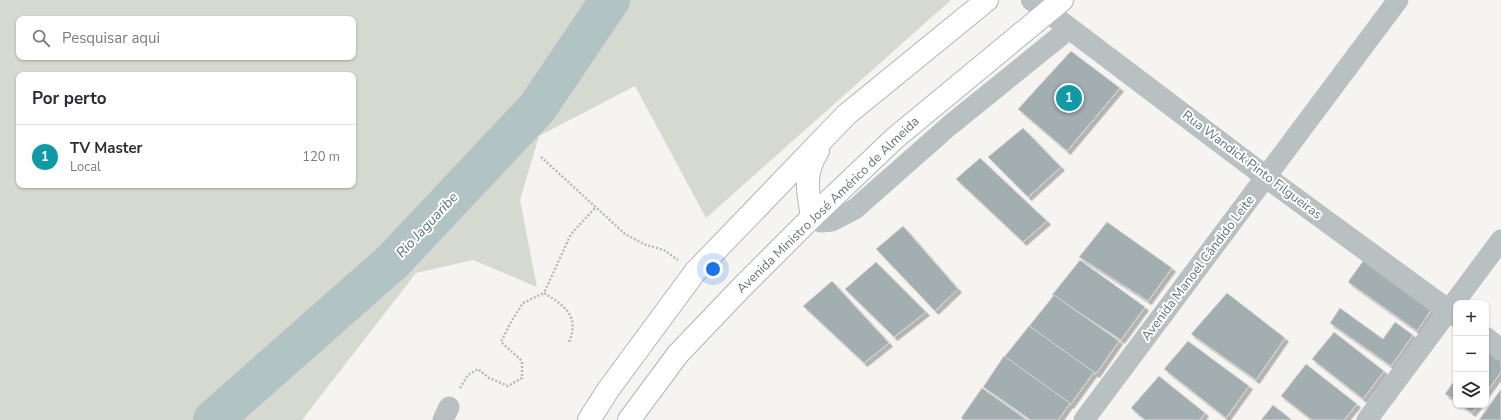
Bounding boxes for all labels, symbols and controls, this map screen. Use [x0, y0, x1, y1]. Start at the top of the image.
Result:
search box [16, 16, 356, 60]
icon: search [30, 27, 52, 49]
text: Pesquisar aqui [62, 28, 160, 48]
pin: 1 [1056, 83, 1082, 113]
text: Por perto [32, 87, 107, 110]
street label: Rua Wandick Pinto Filgueiras [1178, 106, 1326, 224]
street label: Avenida Ministro José Américo de Almeida [733, 113, 923, 297]
text: TV Master [70, 138, 142, 158]
text: 1 [41, 148, 49, 166]
text: 120 m [302, 148, 340, 166]
text: Local [70, 158, 101, 176]
water label: Rio Jaguaribe [392, 188, 463, 262]
street label: Avenida Manoel Cândido Leite [1137, 192, 1259, 344]
your location [703, 259, 723, 279]
map controls [1453, 300, 1489, 408]
button: + [1453, 300, 1489, 336]
button: − [1453, 336, 1489, 372]
button: layers [1453, 372, 1489, 408]

